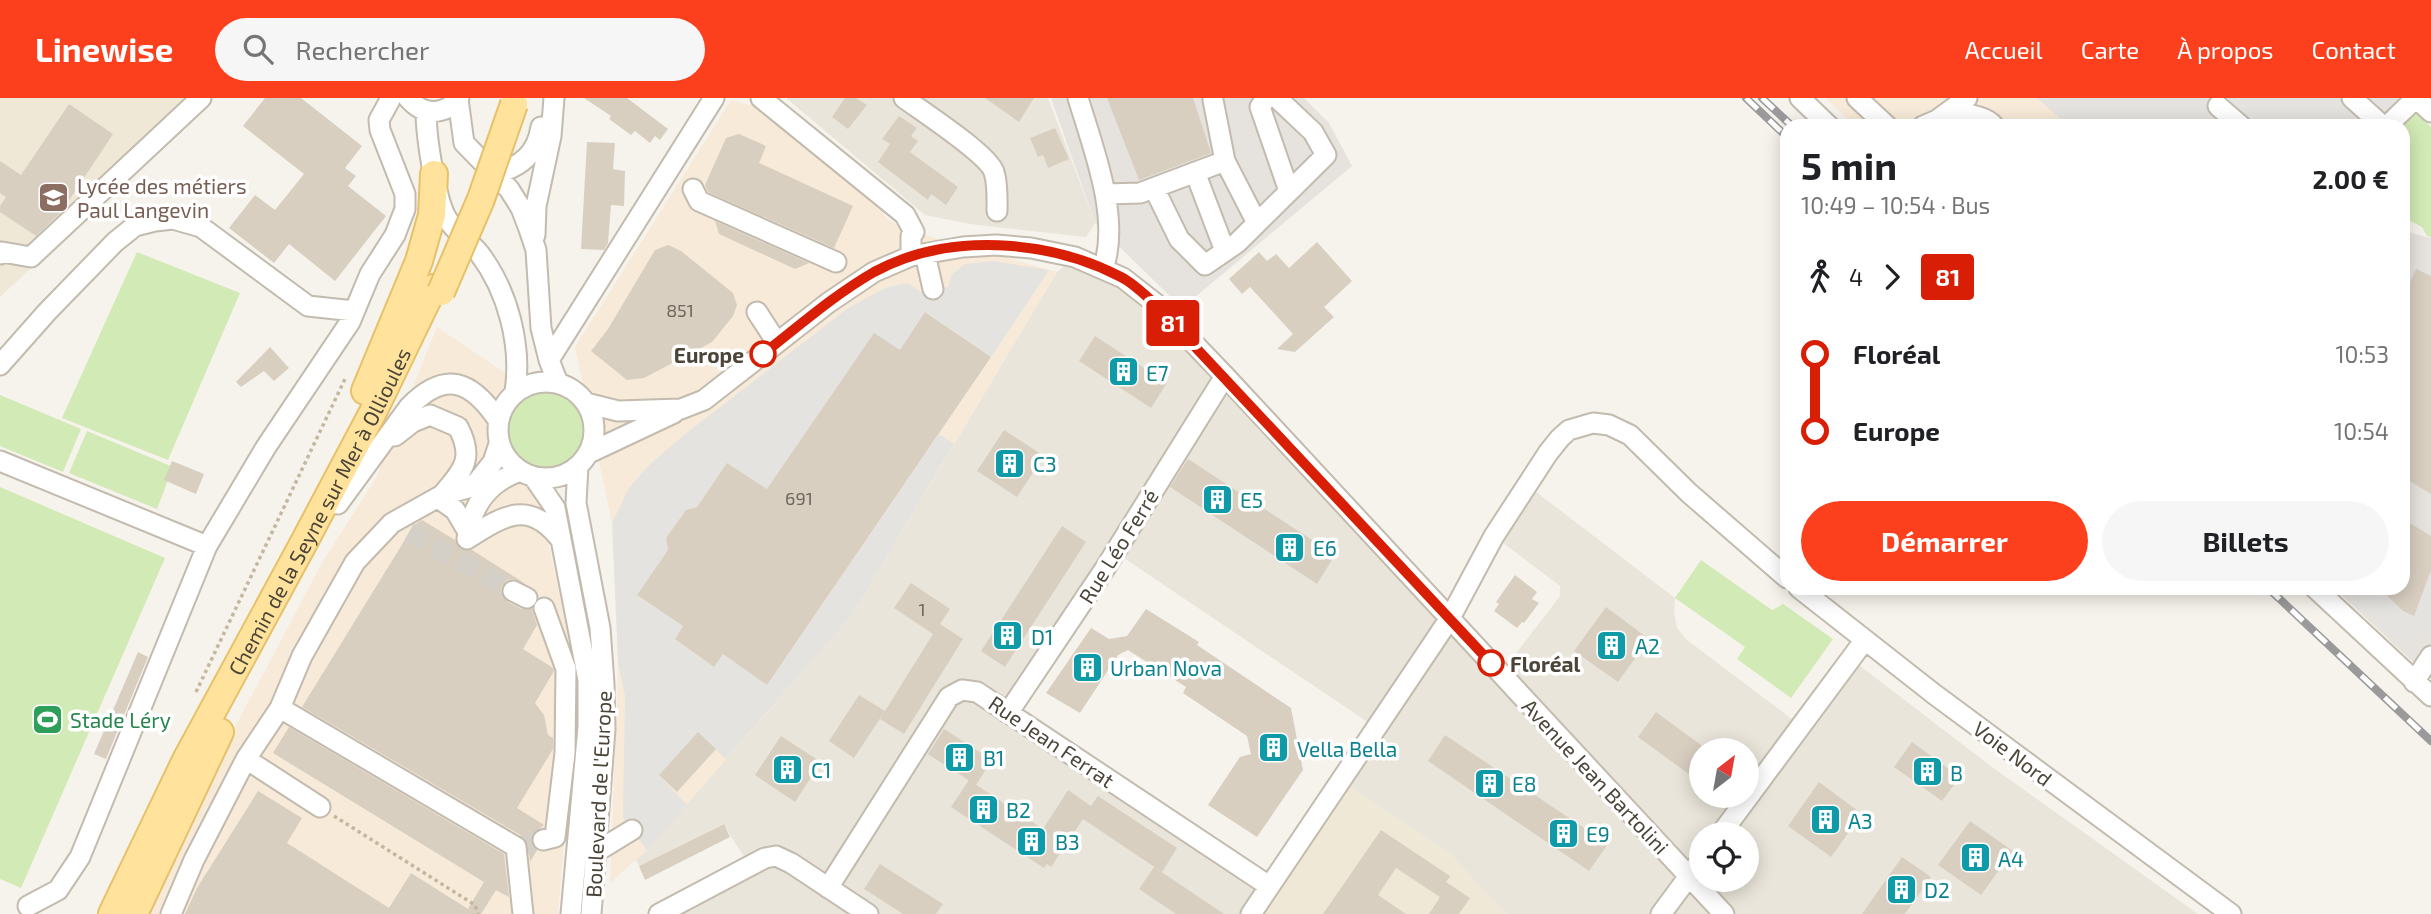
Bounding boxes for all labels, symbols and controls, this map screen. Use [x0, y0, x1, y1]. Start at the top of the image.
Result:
search box [215, 18, 705, 81]
text: Linewise [35, 29, 173, 69]
icon: search [239, 30, 277, 68]
text: Rechercher [295, 34, 429, 65]
text: Accueil [1965, 35, 2043, 64]
text: Carte [2081, 35, 2139, 64]
text: À propos [2177, 35, 2274, 64]
text: Contact [2312, 35, 2396, 64]
text: 5 min [1801, 142, 1897, 188]
text: 2.00 € [2312, 163, 2389, 194]
place label: Lycée des métiers Paul Langevin [77, 173, 247, 222]
school or university icon: Lycée des métiers Paul Langevin [37, 180, 71, 214]
text: 10:49 – 10:54 · Bus [1801, 191, 1990, 219]
icon: walk [1801, 258, 1839, 296]
icon: forward [1873, 258, 1911, 296]
text: 81 [1935, 262, 1960, 291]
text: 4 [1849, 263, 1863, 291]
house number: 851 [666, 299, 694, 321]
line badge: 81 [1142, 300, 1204, 346]
text: 81 [1160, 308, 1186, 337]
text: Floréal [1853, 338, 1940, 369]
text: 10:53 [2335, 340, 2389, 368]
marker: Europe [750, 341, 776, 367]
place label: Europe [674, 342, 744, 367]
street label: Chemin de la Seyne sur Mer à Ollioules [222, 343, 415, 679]
building icon: E7 [1106, 355, 1140, 389]
place label: E7 [1146, 360, 1169, 385]
text: Europe [1853, 415, 1940, 446]
text: 10:54 [2334, 417, 2389, 445]
building icon: C3 [993, 446, 1027, 480]
place label: C3 [1033, 451, 1057, 476]
building icon: E5 [1200, 482, 1234, 516]
street label: Rue Léo Ferré [1073, 484, 1163, 608]
house number: 691 [785, 487, 813, 509]
place label: E5 [1240, 487, 1263, 512]
button: Démarrer [1801, 501, 2088, 581]
button: Billets [2102, 501, 2389, 581]
building icon: E6 [1273, 530, 1307, 564]
place label: E6 [1313, 535, 1337, 560]
house number: 1 [918, 598, 926, 620]
building icon: D1 [991, 619, 1025, 653]
place label: D1 [1031, 624, 1053, 649]
building icon: A2 [1595, 628, 1629, 662]
place label: A2 [1635, 633, 1660, 658]
building icon: Urban Nova [1070, 650, 1104, 684]
marker: Floréal [1478, 650, 1504, 676]
place label: Floréal [1510, 651, 1581, 676]
place label: Urban Nova [1110, 655, 1222, 680]
street label: Boulevard de l'Europe [580, 690, 616, 898]
street label: Rue Jean Ferrat [985, 690, 1119, 792]
street label: Avenue Jean Bartolini [1518, 693, 1674, 859]
sports icon: Stade Léry [30, 702, 64, 736]
place label: Stade Léry [70, 707, 171, 732]
street label: Voie Nord [1969, 715, 2057, 791]
building icon: Vella Bella [1257, 731, 1291, 765]
place label: Vella Bella [1297, 736, 1397, 761]
north arrow [1689, 738, 1759, 808]
map controls [1689, 738, 1759, 892]
building icon: B1 [943, 740, 977, 774]
place label: B1 [983, 745, 1004, 770]
building icon: C1 [771, 752, 805, 786]
building icon: B [1910, 755, 1944, 789]
place label: C1 [811, 757, 831, 782]
place label: B [1950, 760, 1963, 785]
building icon: E8 [1472, 766, 1506, 800]
place label: E8 [1512, 771, 1537, 796]
building icon: B2 [966, 792, 1000, 826]
place label: B2 [1006, 797, 1031, 822]
building icon: A3 [1808, 803, 1842, 837]
place label: A3 [1848, 808, 1873, 833]
building icon: E9 [1546, 816, 1580, 850]
place label: E9 [1586, 821, 1610, 846]
button: locate [1689, 822, 1759, 892]
building icon: B3 [1015, 824, 1049, 858]
place label: B3 [1055, 829, 1080, 854]
building icon: A4 [1958, 841, 1992, 875]
place label: A4 [1998, 846, 2024, 871]
building icon: D2 [1884, 872, 1918, 906]
place label: D2 [1924, 877, 1950, 902]

